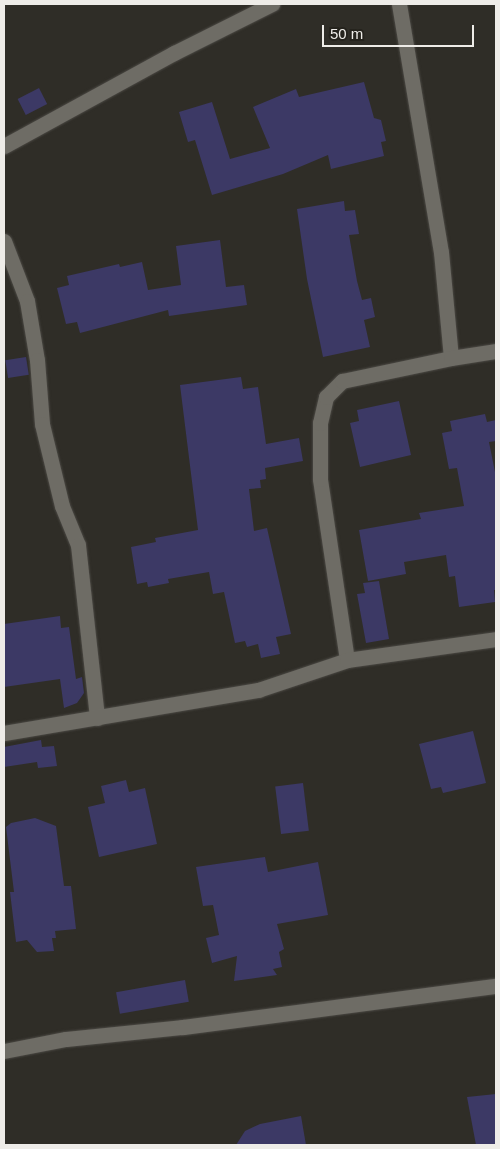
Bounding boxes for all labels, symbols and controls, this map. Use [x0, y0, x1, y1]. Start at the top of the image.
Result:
scale bar [325, 15, 478, 47]
text: 50 m [330, 25, 363, 42]

